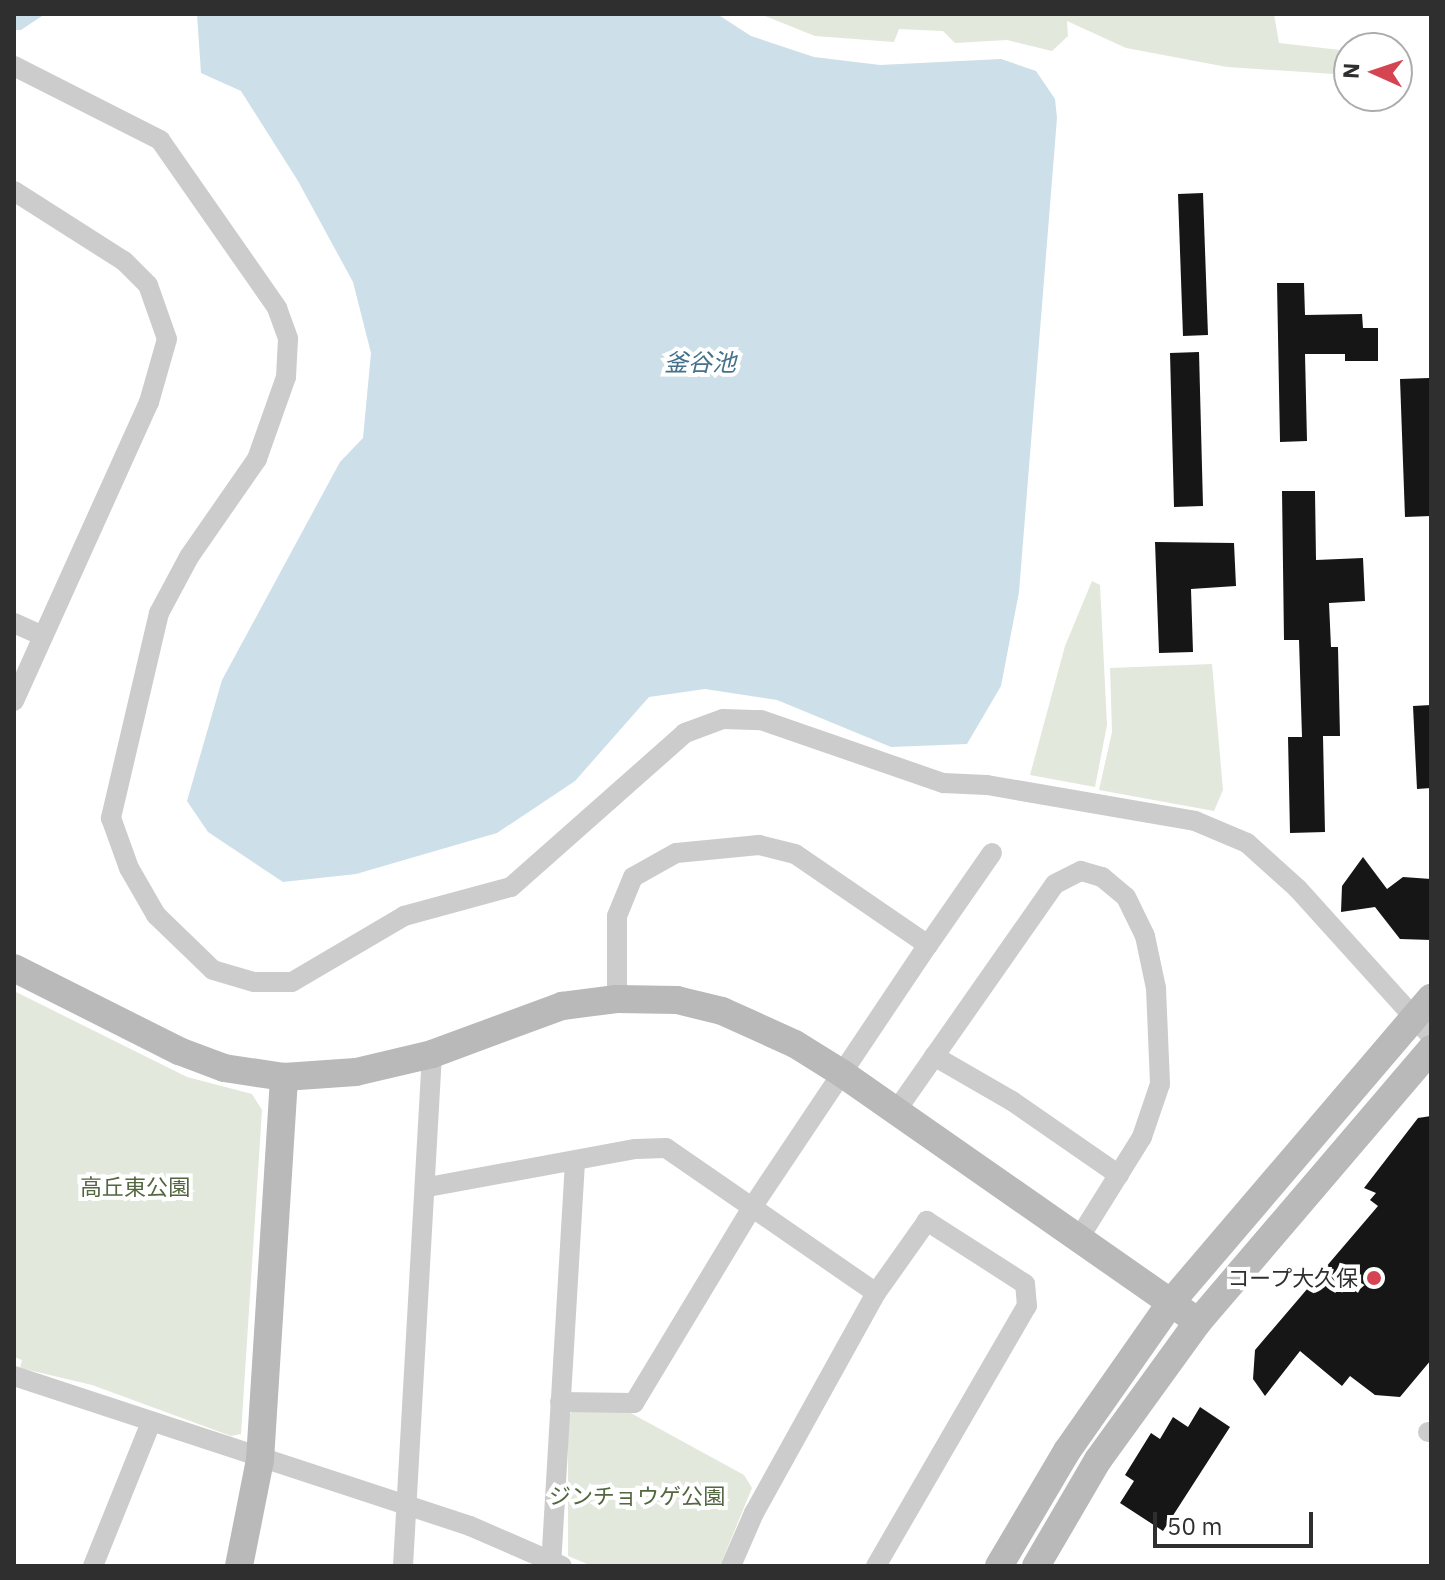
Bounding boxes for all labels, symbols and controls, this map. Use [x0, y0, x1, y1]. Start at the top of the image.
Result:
north arrow [1333, 32, 1413, 112]
text: N [1336, 62, 1365, 80]
water label: 釜谷池 [664, 349, 736, 377]
park label: 高丘東公園 [80, 1174, 190, 1200]
place label: コープ大久保 [1226, 1265, 1358, 1291]
marker: コープ大久保 [1365, 1269, 1383, 1287]
park label: ジンチョウゲ公園 [549, 1483, 725, 1509]
scale bar [1157, 1496, 1317, 1546]
text: 50 m [1167, 1510, 1222, 1542]

